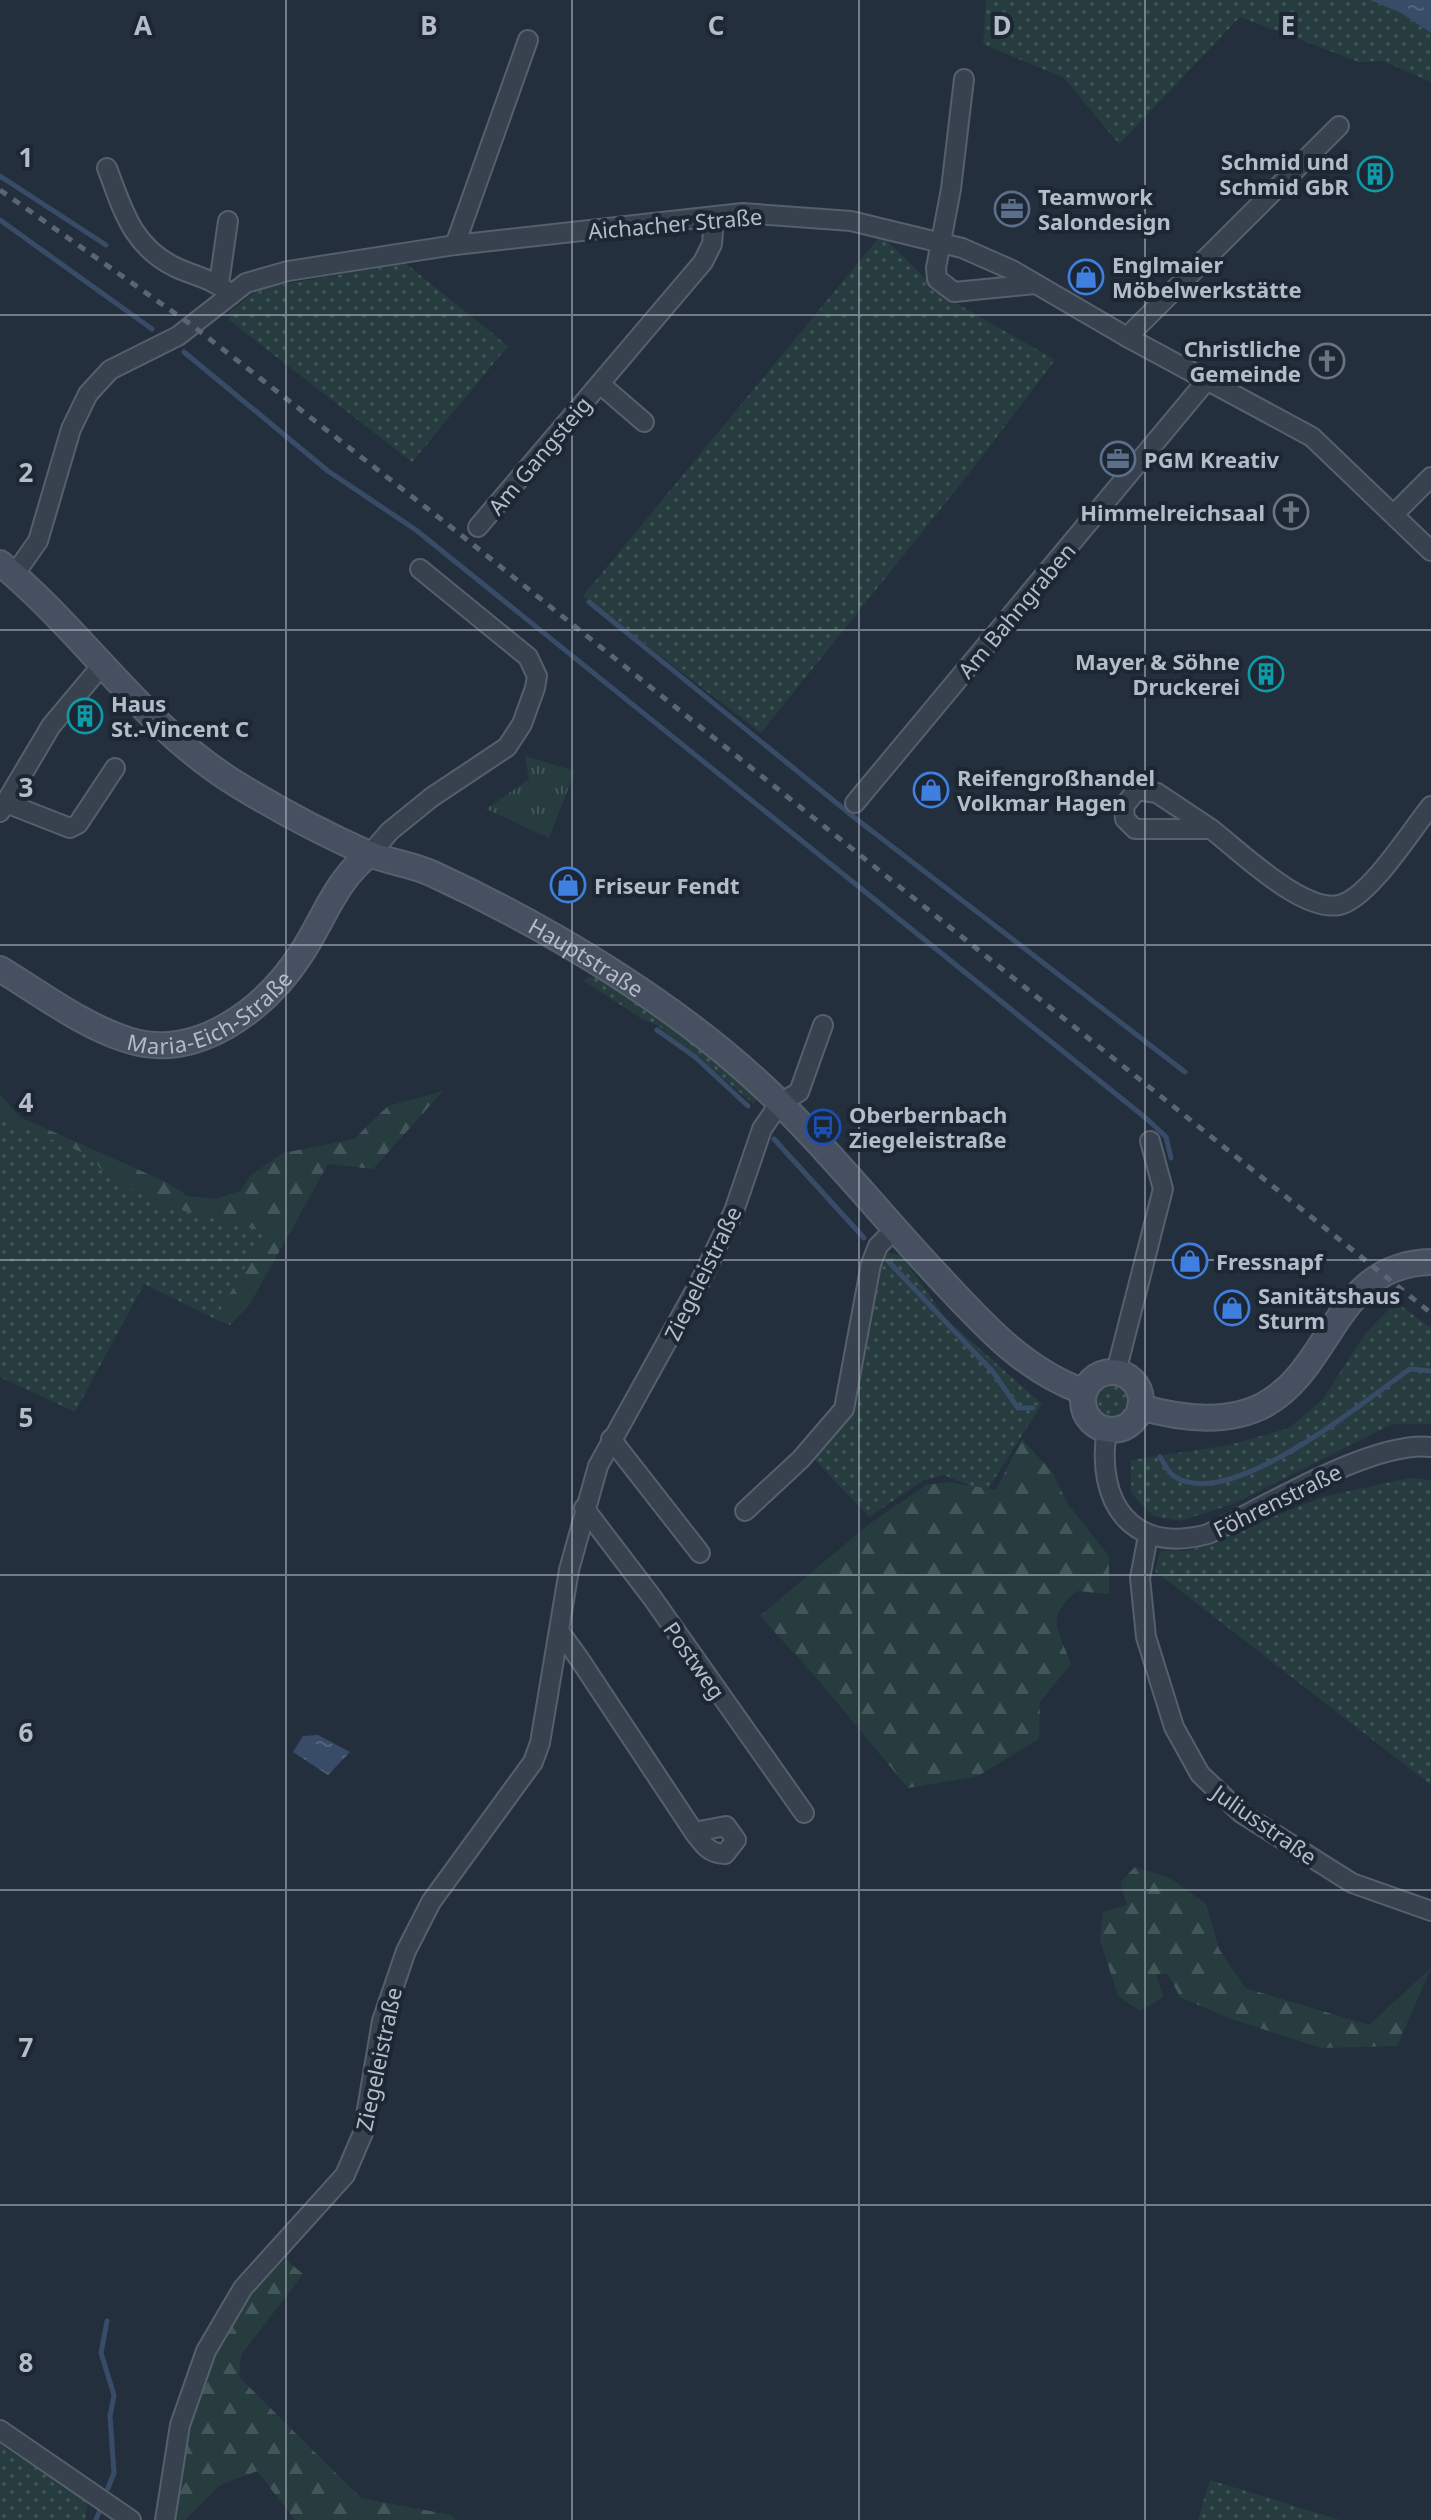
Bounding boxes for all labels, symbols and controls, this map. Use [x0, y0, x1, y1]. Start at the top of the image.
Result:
text: A [134, 7, 152, 43]
text: B [420, 7, 438, 43]
text: C [708, 7, 724, 43]
text: D [992, 7, 1012, 43]
text: E [1281, 7, 1295, 43]
text: 1 [19, 139, 33, 175]
place label: Schmid und Schmid GbR [1219, 146, 1350, 201]
building icon: Schmid und Schmid GbR [1356, 155, 1394, 193]
place label: Teamwork Salondesign [1038, 181, 1171, 236]
office icon: Teamwork Salondesign [993, 190, 1031, 228]
street label: Aichacher Straße [587, 200, 763, 246]
place label: Englmaier Möbelwerkstätte [1112, 249, 1302, 304]
shop icon: Englmaier Möbelwerkstätte [1067, 258, 1105, 296]
place label: Christliche Gemeinde [1184, 333, 1301, 388]
church icon: Christliche Gemeinde [1308, 342, 1346, 380]
street label: Am Gangsteig [481, 389, 597, 521]
office icon: PGM Kreativ [1099, 440, 1137, 478]
place label: PGM Kreativ [1144, 444, 1279, 474]
text: 2 [19, 454, 34, 490]
church icon: Himmelreichsaal [1272, 493, 1310, 531]
place label: Himmelreichsaal [1080, 497, 1265, 527]
street label: Am Bahngraben [950, 536, 1082, 684]
place label: Mayer & Söhne Druckerei [1075, 646, 1240, 701]
building icon: Mayer & Söhne Druckerei [1247, 655, 1285, 693]
place label: Haus St.-Vincent C [111, 688, 249, 743]
building icon: Haus St.-Vincent C [66, 697, 104, 735]
place label: Reifengroßhandel Volkmar Hagen [957, 762, 1155, 817]
text: 3 [19, 769, 33, 805]
shop icon: Reifengroßhandel Volkmar Hagen [912, 771, 950, 809]
shop icon: Friseur Fendt [549, 866, 587, 904]
place label: Friseur Fendt [594, 870, 740, 900]
street label: Hauptstraße [523, 910, 650, 1003]
street label: Maria-Eich-Straße [124, 964, 298, 1060]
text: 4 [19, 1084, 34, 1120]
place label: Oberbernbach Ziegeleistraße [849, 1099, 1007, 1154]
bus stop icon: Oberbernbach Ziegeleistraße [804, 1108, 842, 1146]
street label: Ziegeleistraße [656, 1201, 748, 1345]
shop icon: Fressnapf [1171, 1242, 1209, 1280]
place label: Fressnapf [1216, 1246, 1324, 1276]
place label: Sanitätshaus Sturm [1258, 1280, 1400, 1335]
shop icon: Sanitätshaus Sturm [1213, 1289, 1251, 1327]
text: 5 [19, 1399, 33, 1435]
street label: Föhrenstraße [1208, 1456, 1346, 1544]
street label: Postweg [657, 1615, 733, 1705]
text: 6 [19, 1714, 34, 1750]
street label: Juliusstraße [1205, 1776, 1323, 1871]
street label: Ziegeleistraße [348, 1984, 408, 2134]
text: 7 [19, 2029, 34, 2065]
text: 8 [19, 2344, 33, 2380]

